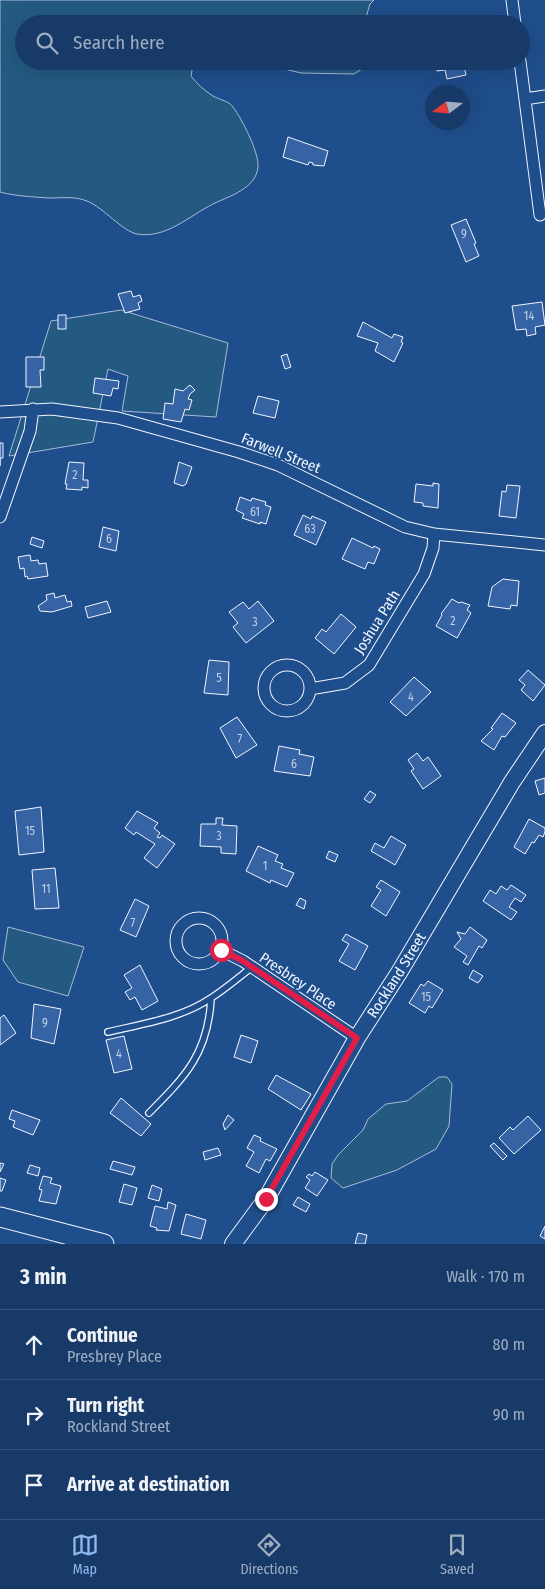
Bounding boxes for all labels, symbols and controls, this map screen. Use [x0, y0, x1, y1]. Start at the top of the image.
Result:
search box [15, 15, 530, 70]
icon: search [33, 29, 61, 57]
text: Search here [73, 31, 165, 54]
north arrow [425, 85, 470, 130]
house number: 9 [461, 227, 467, 241]
house number: 14 [524, 309, 534, 323]
street label: Farwell Street [239, 429, 323, 477]
house number: 2 [72, 468, 78, 482]
house number: 61 [250, 505, 260, 519]
house number: 63 [304, 522, 316, 536]
house number: 6 [106, 532, 112, 546]
street label: Joshua Path [350, 587, 404, 657]
house number: 2 [450, 614, 456, 628]
house number: 3 [252, 615, 258, 629]
house number: 5 [216, 671, 222, 685]
house number: 4 [408, 690, 414, 704]
house number: 7 [238, 732, 243, 746]
house number: 6 [291, 757, 297, 771]
house number: 15 [25, 824, 36, 838]
house number: 3 [216, 829, 222, 843]
house number: 1 [263, 859, 267, 873]
house number: 11 [41, 882, 51, 896]
house number: 7 [131, 916, 136, 930]
street label: Rockland Street [363, 929, 430, 1021]
route start [210, 939, 233, 962]
street label: Presbrey Place [256, 949, 340, 1013]
house number: 15 [421, 990, 432, 1004]
house number: 9 [42, 1016, 48, 1030]
house number: 4 [116, 1047, 122, 1061]
route end [255, 1188, 278, 1211]
text: 3 min [20, 1264, 67, 1290]
text: Walk · 170 m [446, 1267, 525, 1286]
text: Continue [67, 1324, 138, 1347]
icon: ahead [20, 1331, 48, 1359]
text: 80 m [493, 1335, 525, 1354]
text: Presbrey Place [67, 1347, 162, 1366]
text: Turn right [67, 1394, 144, 1417]
icon: right [20, 1401, 48, 1429]
text: 90 m [493, 1405, 525, 1424]
text: Rockland Street [67, 1417, 170, 1436]
icon: arrive [20, 1471, 48, 1499]
text: Arrive at destination [67, 1473, 230, 1496]
tab: Map [71, 1531, 99, 1578]
tab: Directions [240, 1531, 298, 1578]
tab: Saved [440, 1531, 474, 1578]

